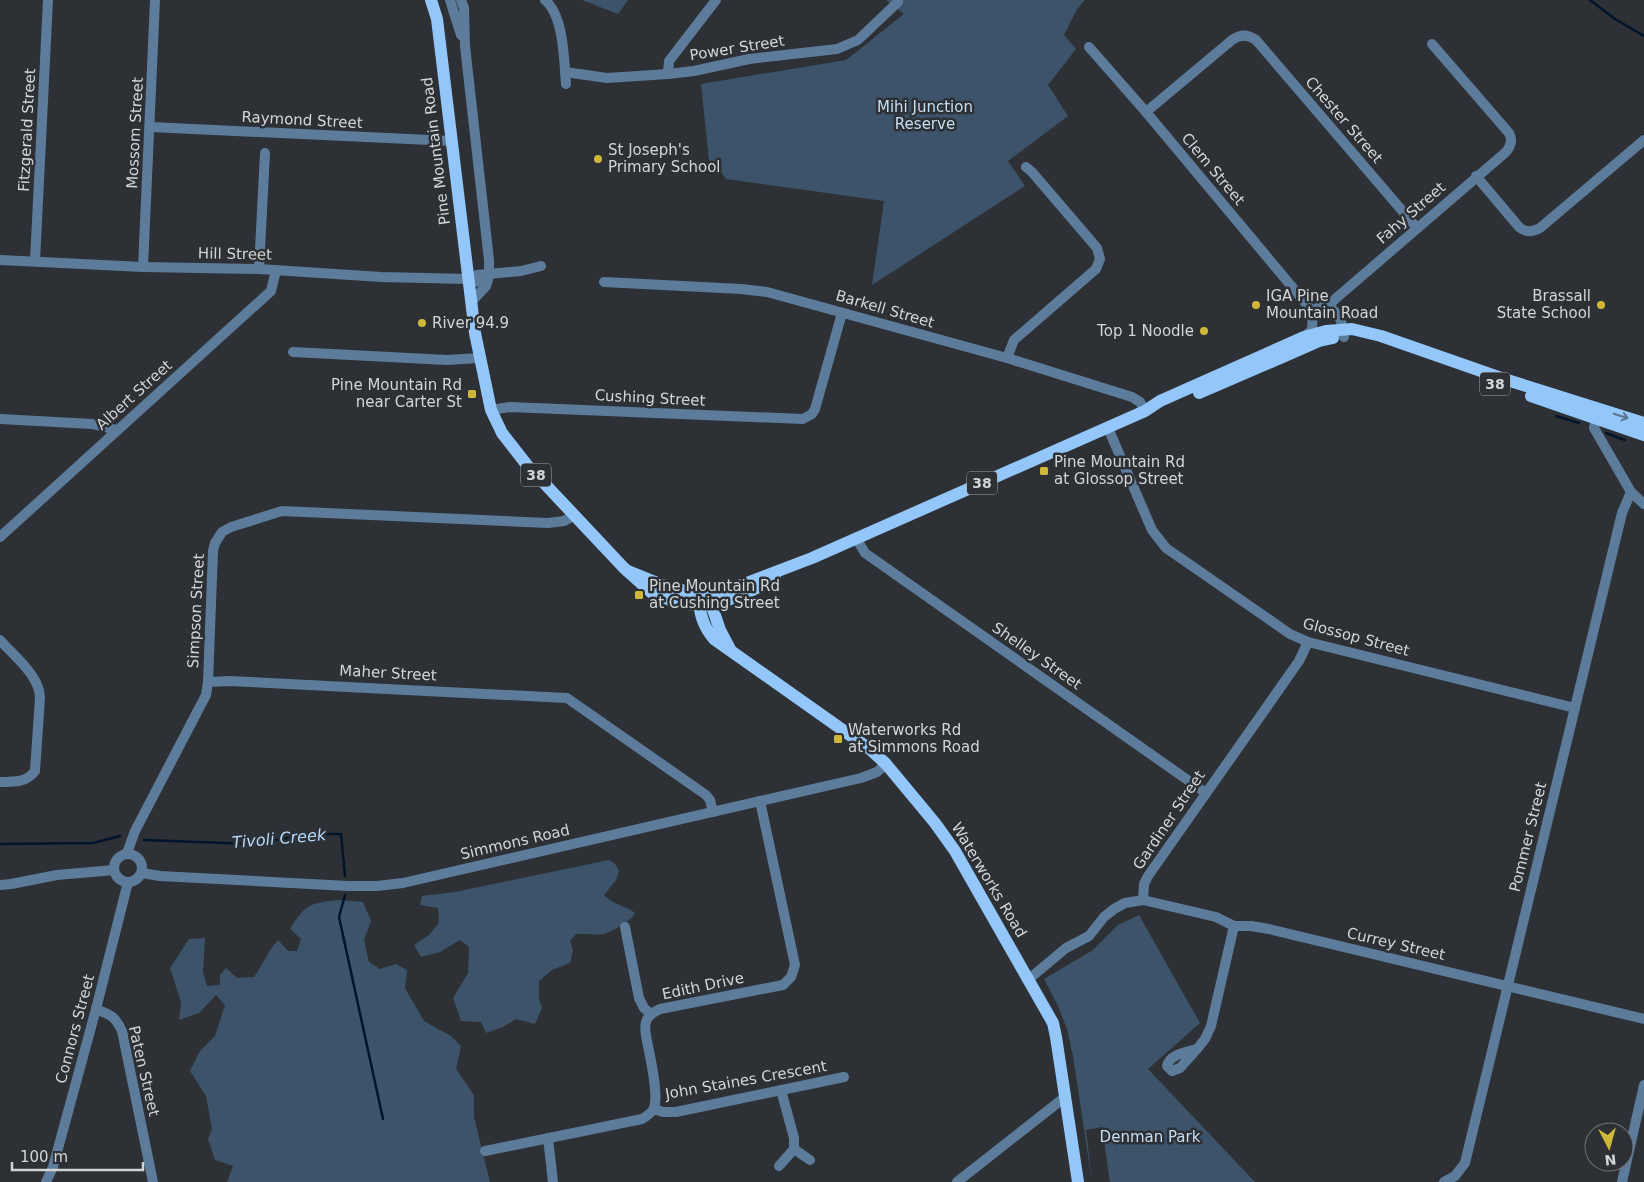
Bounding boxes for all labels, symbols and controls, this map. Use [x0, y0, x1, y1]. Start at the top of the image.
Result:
street label: Power Street [688, 32, 786, 64]
street label: Fitzgerald Street [15, 68, 39, 192]
street label: Chester Street [1302, 73, 1387, 167]
street label: Pine Mountain Road [418, 76, 454, 226]
street label: Mossom Street [123, 77, 147, 189]
park label: Mihi Junction Reserve [877, 98, 973, 133]
street label: Raymond Street [241, 108, 363, 132]
street label: Clem Street [1178, 129, 1249, 209]
place label: St Joseph's Primary School [608, 141, 721, 176]
marker: St Joseph's Primary School [592, 153, 604, 165]
street label: Fahy Street [1373, 178, 1449, 248]
street label: Hill Street [198, 244, 272, 264]
street label: Barkell Street [834, 286, 936, 332]
place label: IGA Pine Mountain Road [1266, 287, 1378, 322]
place label: Brassall State School [1497, 287, 1591, 322]
marker: IGA Pine Mountain Road [1250, 299, 1262, 311]
marker: Brassall State School [1595, 299, 1607, 311]
place label: River 94.9 [432, 314, 509, 332]
marker: River 94.9 [416, 317, 428, 329]
place label: Top 1 Noodle [1096, 322, 1194, 340]
marker: Top 1 Noodle [1198, 325, 1210, 337]
street label: Albert Street [92, 356, 176, 434]
road number: 38 [1480, 372, 1510, 396]
place label: Pine Mountain Rd near Carter St [331, 376, 462, 411]
street label: Cushing Street [594, 386, 706, 410]
marker: Pine Mountain Rd near Carter St [466, 388, 478, 400]
one-way arrow [1613, 412, 1629, 421]
place label: Pine Mountain Rd at Glossop Street [1054, 453, 1185, 488]
road number: 38 [521, 464, 551, 486]
marker: Pine Mountain Rd at Glossop Street [1038, 465, 1050, 477]
road number: 38 [967, 472, 997, 494]
street label: Simpson Street [184, 553, 208, 669]
place label: Pine Mountain Rd at Cushing Street [649, 577, 780, 612]
marker: Pine Mountain Rd at Cushing Street [633, 589, 645, 601]
street label: Glossop Street [1301, 614, 1411, 660]
street label: Shelley Street [989, 619, 1085, 694]
street label: Maher Street [339, 661, 437, 685]
place label: Waterworks Rd at Simmons Road [848, 721, 980, 756]
marker: Waterworks Rd at Simmons Road [832, 733, 844, 745]
street label: Gardiner Street [1129, 767, 1209, 873]
street label: Pommer Street [1506, 780, 1550, 894]
street label: Waterworks Road [948, 819, 1030, 941]
street label: Simmons Road [458, 821, 572, 863]
water label: Tivoli Creek [231, 825, 328, 852]
street label: Currey Street [1345, 924, 1447, 964]
street label: Edith Drive [660, 969, 746, 1003]
street label: Connors Street [52, 972, 98, 1086]
street label: Paten Street [125, 1024, 163, 1118]
street label: John Staines Crescent [663, 1057, 828, 1103]
north arrow [1584, 1122, 1634, 1172]
park label: Denman Park [1100, 1128, 1201, 1146]
scale bar [12, 1140, 144, 1172]
text: 100 m [20, 1148, 68, 1166]
text: N [1604, 1151, 1617, 1168]

